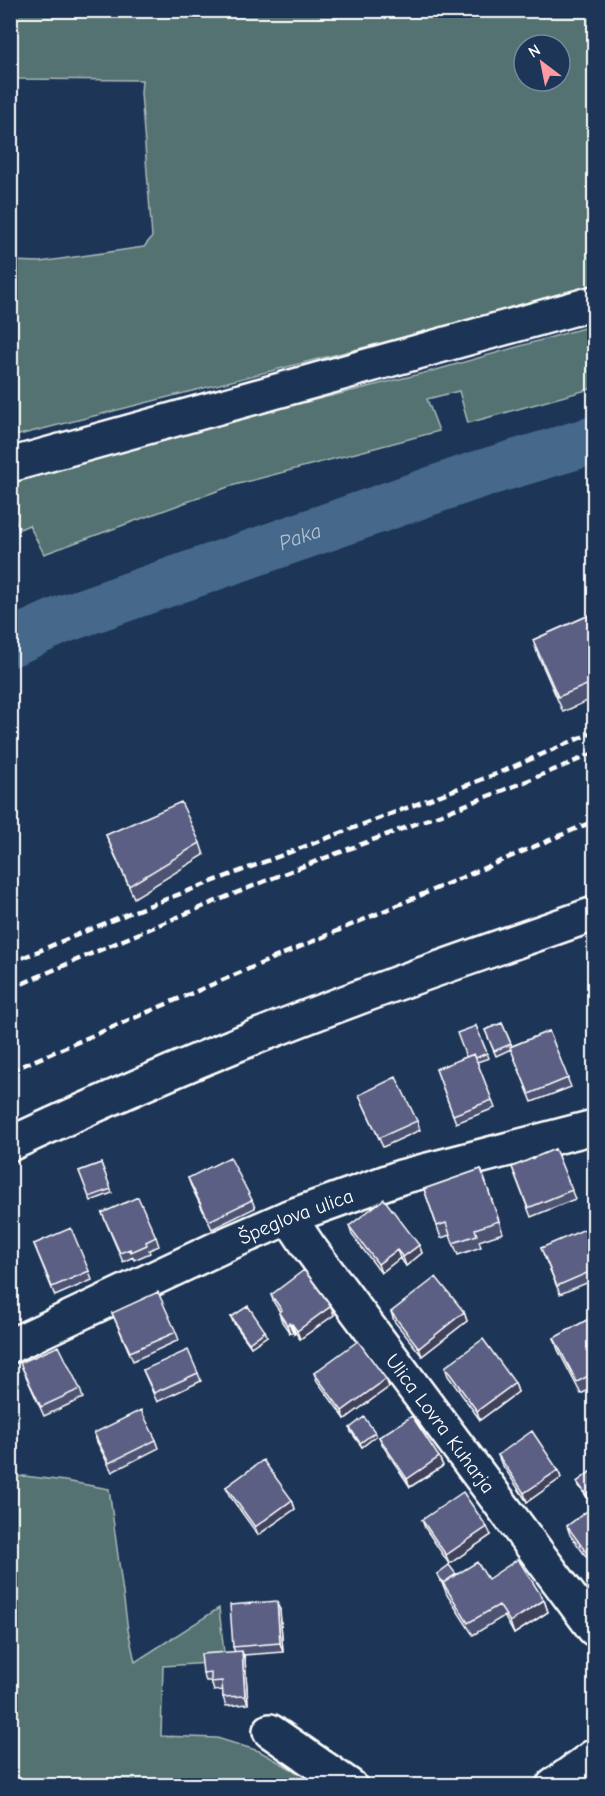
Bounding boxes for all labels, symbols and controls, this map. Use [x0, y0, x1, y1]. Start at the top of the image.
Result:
north arrow [512, 33, 572, 93]
text: N [525, 41, 544, 62]
water label: Paka [275, 518, 325, 555]
street label: Špeglova ulica [234, 1184, 356, 1249]
street label: Ulica Lovra Kuharja [381, 1349, 500, 1497]

